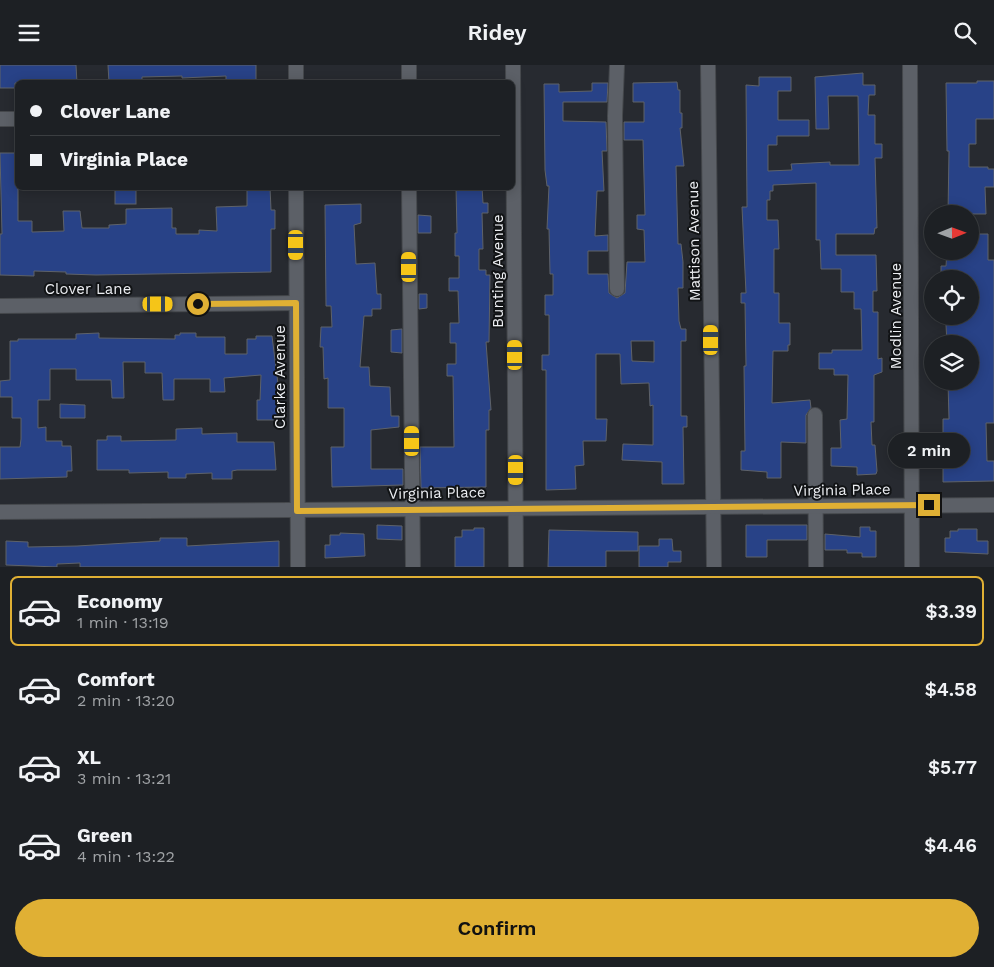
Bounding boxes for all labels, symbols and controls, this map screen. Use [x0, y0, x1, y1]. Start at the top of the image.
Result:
icon: menu [15, 19, 43, 47]
icon: search [951, 19, 979, 47]
text: Ridey [467, 20, 527, 45]
text: Clover Lane [60, 100, 170, 123]
text: Virginia Place [60, 148, 188, 171]
street label: Mattison Avenue [684, 181, 704, 301]
north arrow [924, 205, 979, 260]
map controls [924, 205, 979, 390]
street label: Bunting Avenue [489, 214, 507, 328]
car [288, 230, 303, 260]
car [401, 252, 416, 282]
street label: Modlin Avenue [887, 263, 905, 369]
button: locate [924, 270, 979, 325]
street label: Clover Lane [45, 280, 131, 298]
route start [187, 293, 209, 315]
car [143, 297, 173, 312]
street label: Clarke Avenue [271, 325, 289, 429]
car [703, 325, 718, 355]
button: layers [924, 335, 979, 390]
car [507, 340, 522, 370]
car [404, 426, 419, 456]
callout: 2 min [888, 433, 970, 467]
text: 2 min [907, 441, 951, 460]
car [508, 455, 523, 485]
street label: Virginia Place [793, 480, 891, 500]
street label: Virginia Place [388, 483, 486, 503]
route end [918, 494, 940, 516]
icon: car [17, 589, 62, 634]
text: Economy [77, 590, 162, 613]
text: $3.39 [926, 600, 977, 623]
text: 1 min · 13:19 [77, 613, 169, 632]
icon: car [17, 667, 62, 712]
text: Comfort [77, 668, 155, 691]
text: $4.58 [925, 678, 977, 701]
text: 2 min · 13:20 [77, 691, 175, 710]
icon: car [17, 745, 62, 790]
text: XL [77, 746, 101, 769]
text: $5.77 [928, 756, 977, 779]
text: 3 min · 13:21 [77, 769, 171, 788]
icon: car [17, 823, 62, 868]
text: Green [77, 824, 133, 847]
text: $4.46 [924, 834, 977, 857]
text: 4 min · 13:22 [77, 847, 175, 866]
button: Confirm [15, 899, 979, 957]

